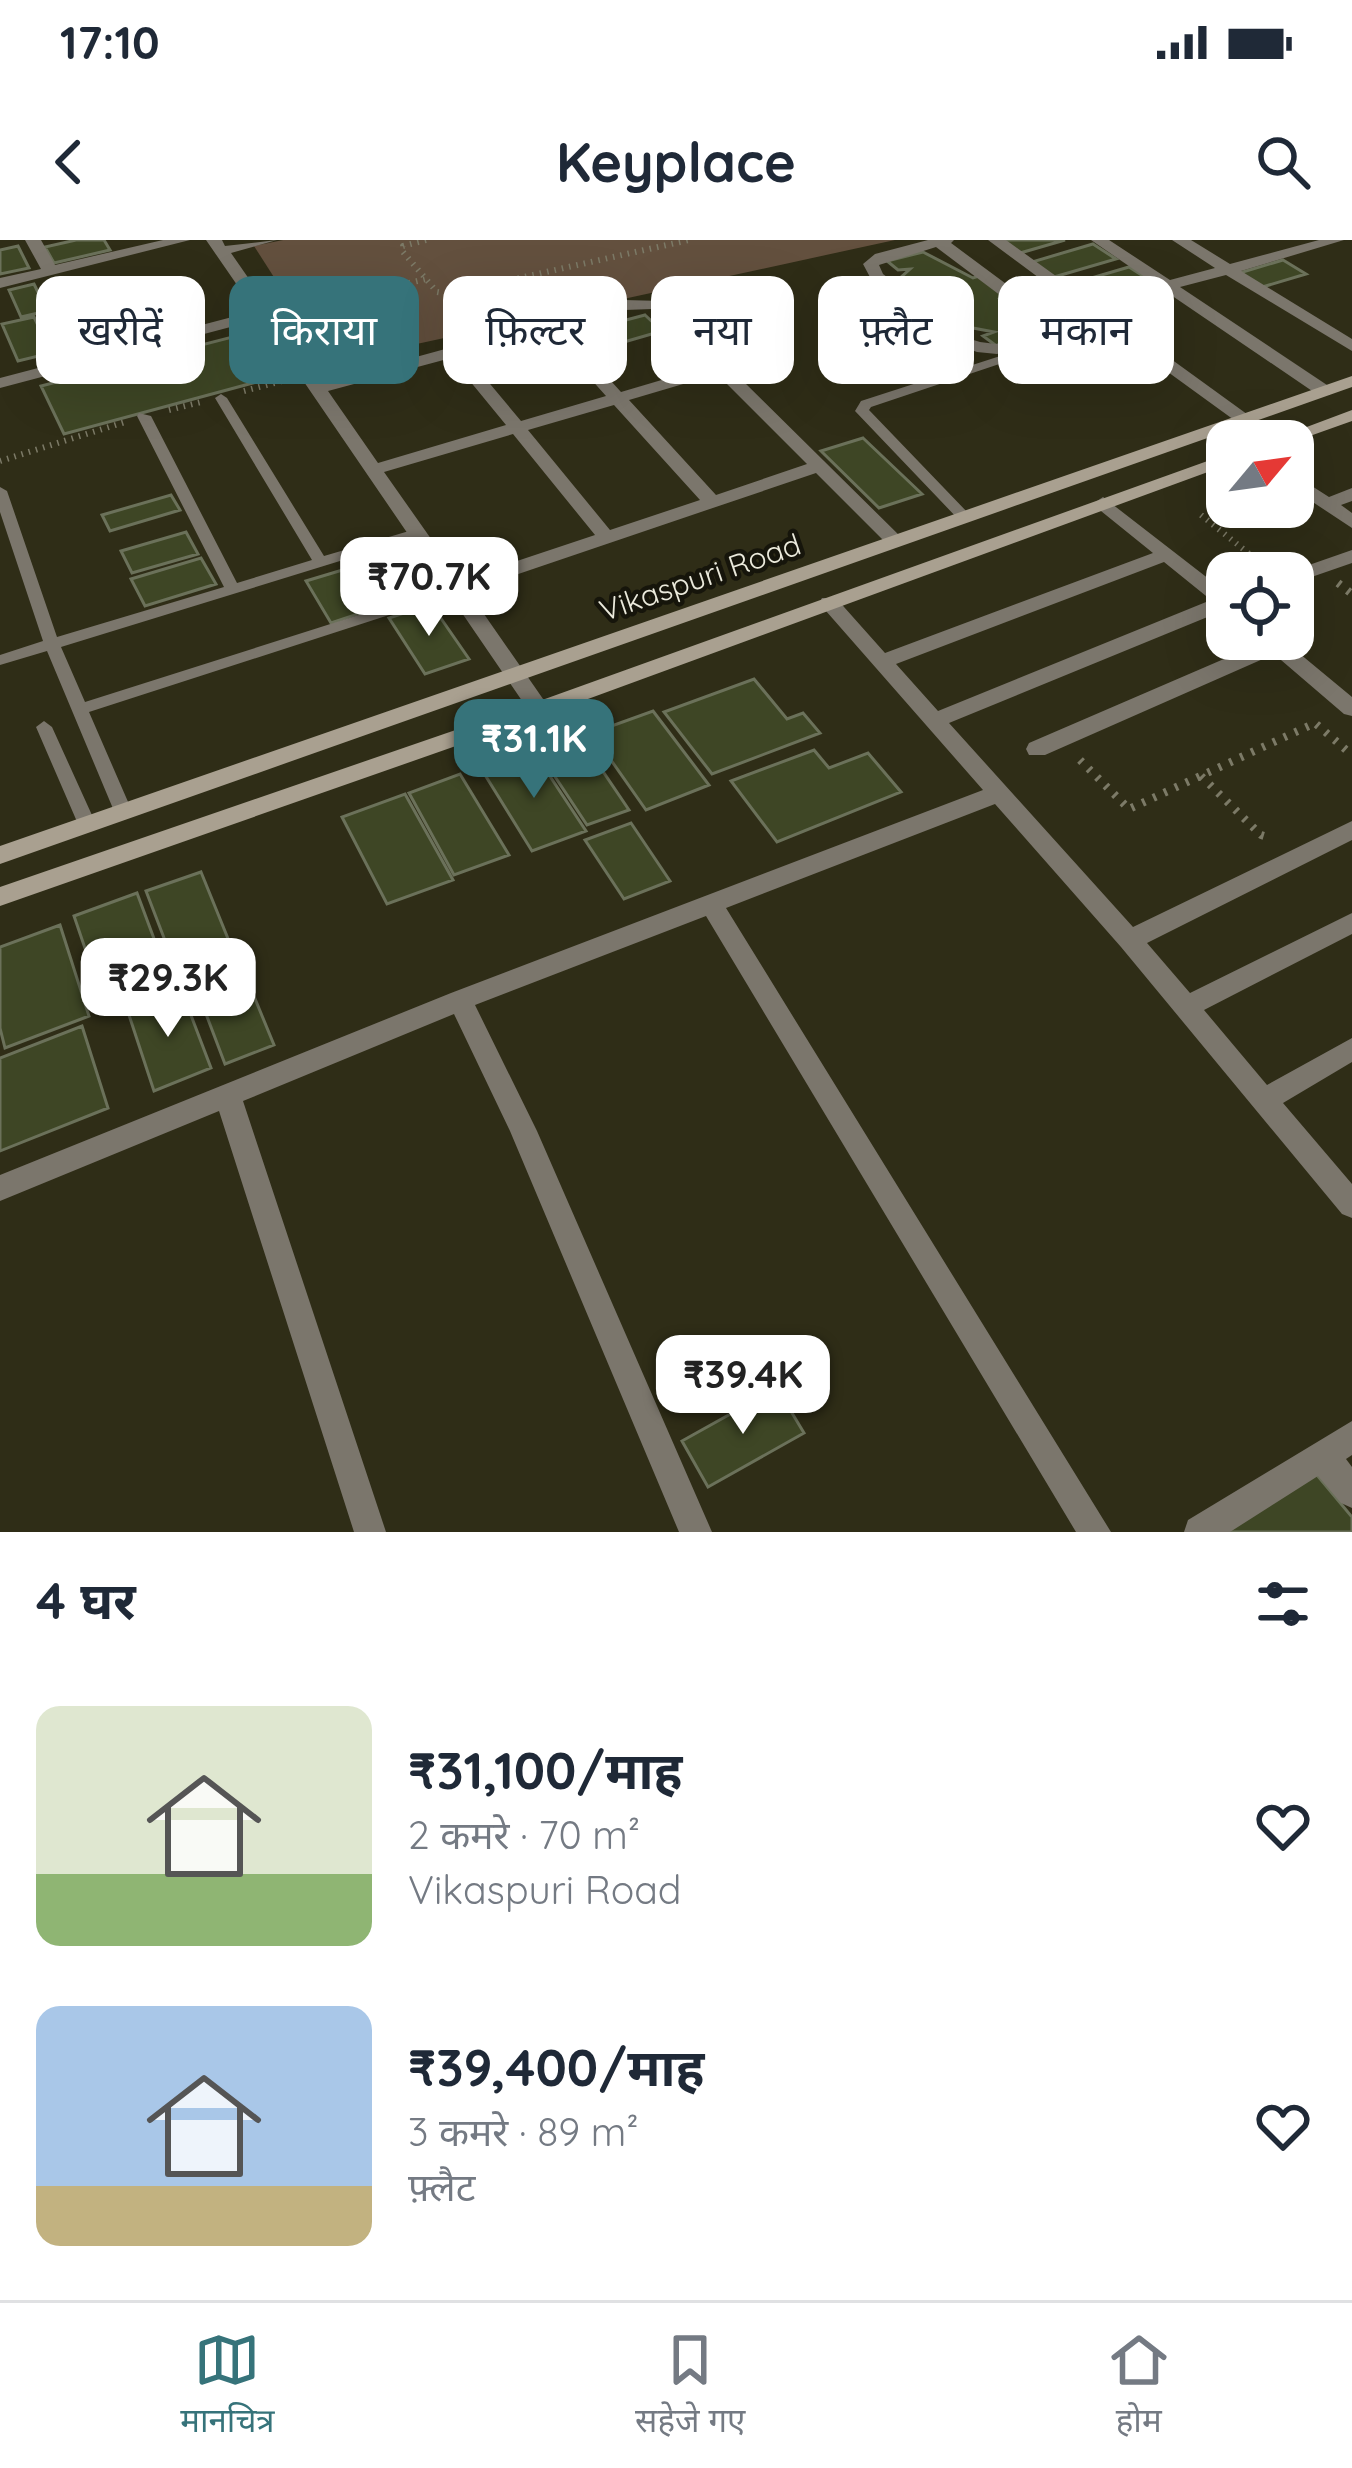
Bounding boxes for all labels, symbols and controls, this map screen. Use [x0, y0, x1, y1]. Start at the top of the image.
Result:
text: 17:10 [60, 14, 160, 70]
text: Keyplace [556, 128, 796, 196]
icon: back [36, 129, 102, 195]
icon: search [1250, 129, 1316, 195]
chip: खरीदें [36, 276, 205, 384]
chip: किराया [229, 276, 419, 384]
chip: फ़िल्टर [443, 276, 627, 384]
chip: नया [651, 276, 794, 384]
chip: फ़्लैट [818, 276, 974, 384]
chip: मकान [998, 276, 1174, 384]
north arrow [1206, 420, 1314, 528]
map controls [1206, 420, 1314, 660]
street label: Vikaspuri Road [594, 525, 806, 629]
pin: ₹70.7K [331, 537, 527, 639]
text: ₹70.7K [367, 551, 491, 600]
button: locate [1206, 552, 1314, 660]
pin: ₹31.1K [436, 699, 632, 801]
text: ₹31.1K [481, 713, 587, 762]
pin: ₹29.3K [70, 938, 266, 1040]
text: ₹29.3K [108, 952, 228, 1001]
pin: ₹39.4K [645, 1335, 841, 1437]
text: ₹39.4K [683, 1349, 803, 1398]
text: 4 घर [36, 1568, 136, 1632]
icon: filters [1250, 1571, 1316, 1637]
text: ₹31,100/माह [408, 1738, 682, 1802]
icon: home [132, 1754, 276, 1898]
icon: heart [1250, 1793, 1316, 1859]
text: 2 कमरे · 70 m² [408, 1810, 640, 1859]
text: Vikaspuri Road [408, 1865, 682, 1914]
text: ₹39,400/माह [408, 2035, 704, 2099]
icon: home [132, 2054, 276, 2198]
icon: heart [1250, 2093, 1316, 2159]
text: 3 कमरे · 89 m² [408, 2107, 639, 2156]
text: फ़्लैट [408, 2162, 475, 2211]
tab: मानचित्र [180, 2327, 275, 2445]
tab: सहेजे गए [635, 2327, 745, 2445]
tab: होम [1106, 2327, 1172, 2445]

